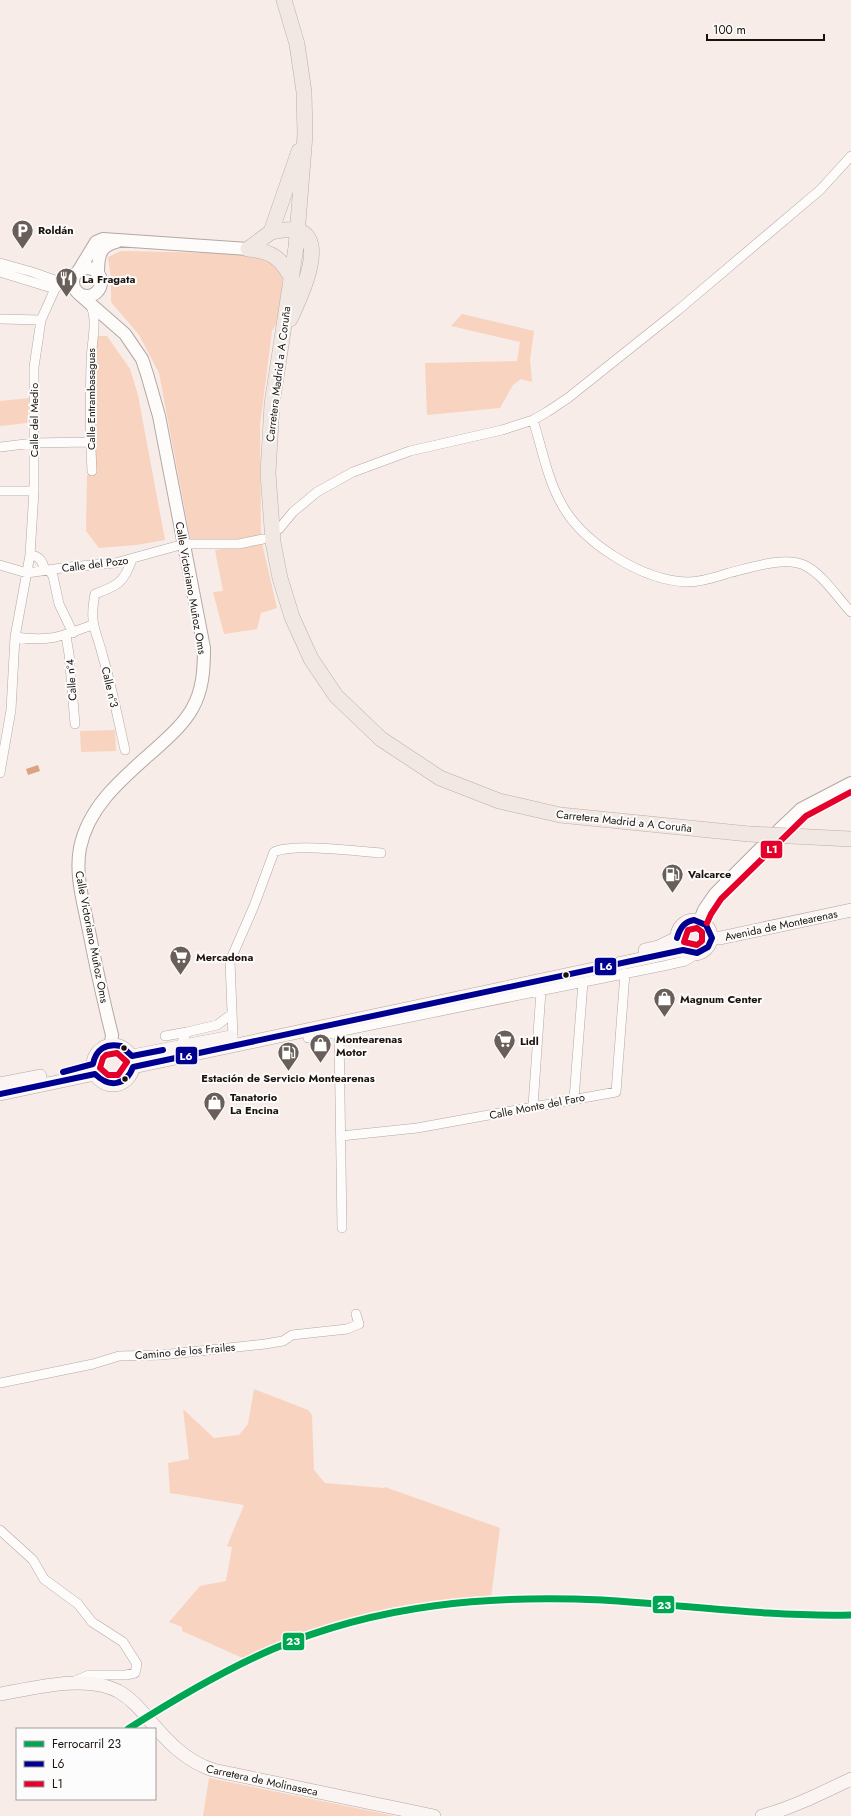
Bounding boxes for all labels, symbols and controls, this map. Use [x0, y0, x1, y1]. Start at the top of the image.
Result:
scale bar [707, 16, 824, 42]
text: 100 m [713, 21, 746, 39]
parking icon: Roldán [10, 217, 36, 250]
place label: Roldán [38, 222, 74, 238]
restaurant icon: La Fragata [53, 266, 79, 299]
place label: La Fragata [82, 271, 135, 287]
street label: Carretera Madrid a A Coruña [262, 305, 294, 443]
street label: Calle Entrambasaguas [83, 347, 99, 450]
street label: Calle del Medio [26, 383, 42, 457]
street label: Calle Victoriano Muñoz Oms [171, 521, 211, 656]
street label: Calle del Pozo [61, 552, 129, 576]
street label: Calle nº4 [62, 658, 80, 701]
street label: Calle nº3 [98, 665, 122, 709]
street label: Carretera Madrid a A Coruña [555, 806, 693, 836]
line badge: L1 [760, 840, 783, 859]
text: L1 [766, 841, 778, 857]
fuel station icon: Valcarce [660, 861, 686, 894]
place label: Valcarce [687, 866, 731, 882]
street label: Calle Victoriano Muñoz Oms [71, 870, 113, 1005]
street label: Avenida de Montearenas [723, 905, 839, 945]
supermarket icon: Mercadona [168, 944, 194, 977]
place label: Mercadona [196, 949, 253, 965]
line badge: L6 [594, 957, 617, 976]
text: L6 [599, 958, 613, 974]
unlabelled marker [561, 970, 571, 980]
shop icon: Magnum Center [652, 986, 678, 1019]
place label: Magnum Center [680, 991, 763, 1007]
supermarket icon: Lidl [492, 1028, 518, 1061]
place label: Montearenas Motor [336, 1031, 402, 1060]
shop icon: Montearenas Motor [308, 1032, 334, 1065]
place label: Lidl [520, 1033, 539, 1049]
fuel station icon: Estación de Servicio Montearenas [275, 1039, 301, 1072]
unlabelled marker [119, 1043, 129, 1053]
line badge: L6 [175, 1046, 198, 1065]
text: L6 [179, 1048, 193, 1064]
place label: Estación de Servicio Montearenas [201, 1070, 375, 1086]
unlabelled marker [120, 1074, 130, 1084]
place label: Tanatorio La Encina [230, 1089, 279, 1118]
street label: Calle Monte del Faro [488, 1089, 586, 1123]
shop icon: Tanatorio La Encina [202, 1090, 228, 1123]
street label: Camino de los Frailes [134, 1339, 236, 1363]
line badge: 23 [652, 1595, 675, 1614]
text: 23 [657, 1597, 671, 1613]
line badge: 23 [282, 1632, 305, 1651]
text: 23 [286, 1633, 300, 1649]
legend [16, 1728, 156, 1800]
text: Ferrocarril 23 [52, 1735, 121, 1753]
text: L6 [52, 1755, 64, 1773]
street label: Carretera de Molinaseca [205, 1760, 319, 1800]
text: L1 [52, 1775, 63, 1793]

